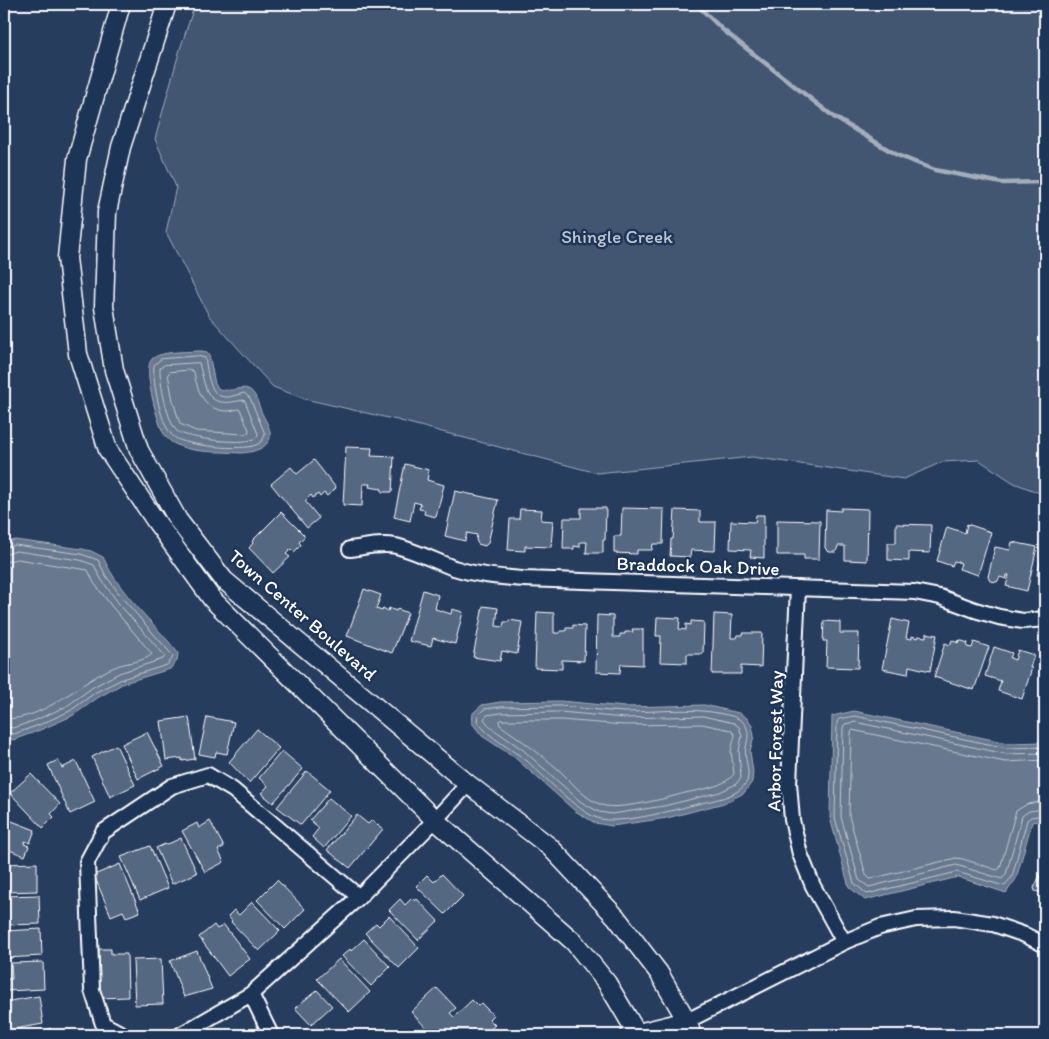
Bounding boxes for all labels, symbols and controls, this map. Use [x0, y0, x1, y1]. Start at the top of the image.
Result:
park label: Shingle Creek [561, 225, 673, 248]
street label: Town Center Boulevard [224, 544, 382, 686]
street label: Braddock Oak Drive [616, 552, 780, 580]
street label: Arbor Forest Way [762, 670, 788, 812]

